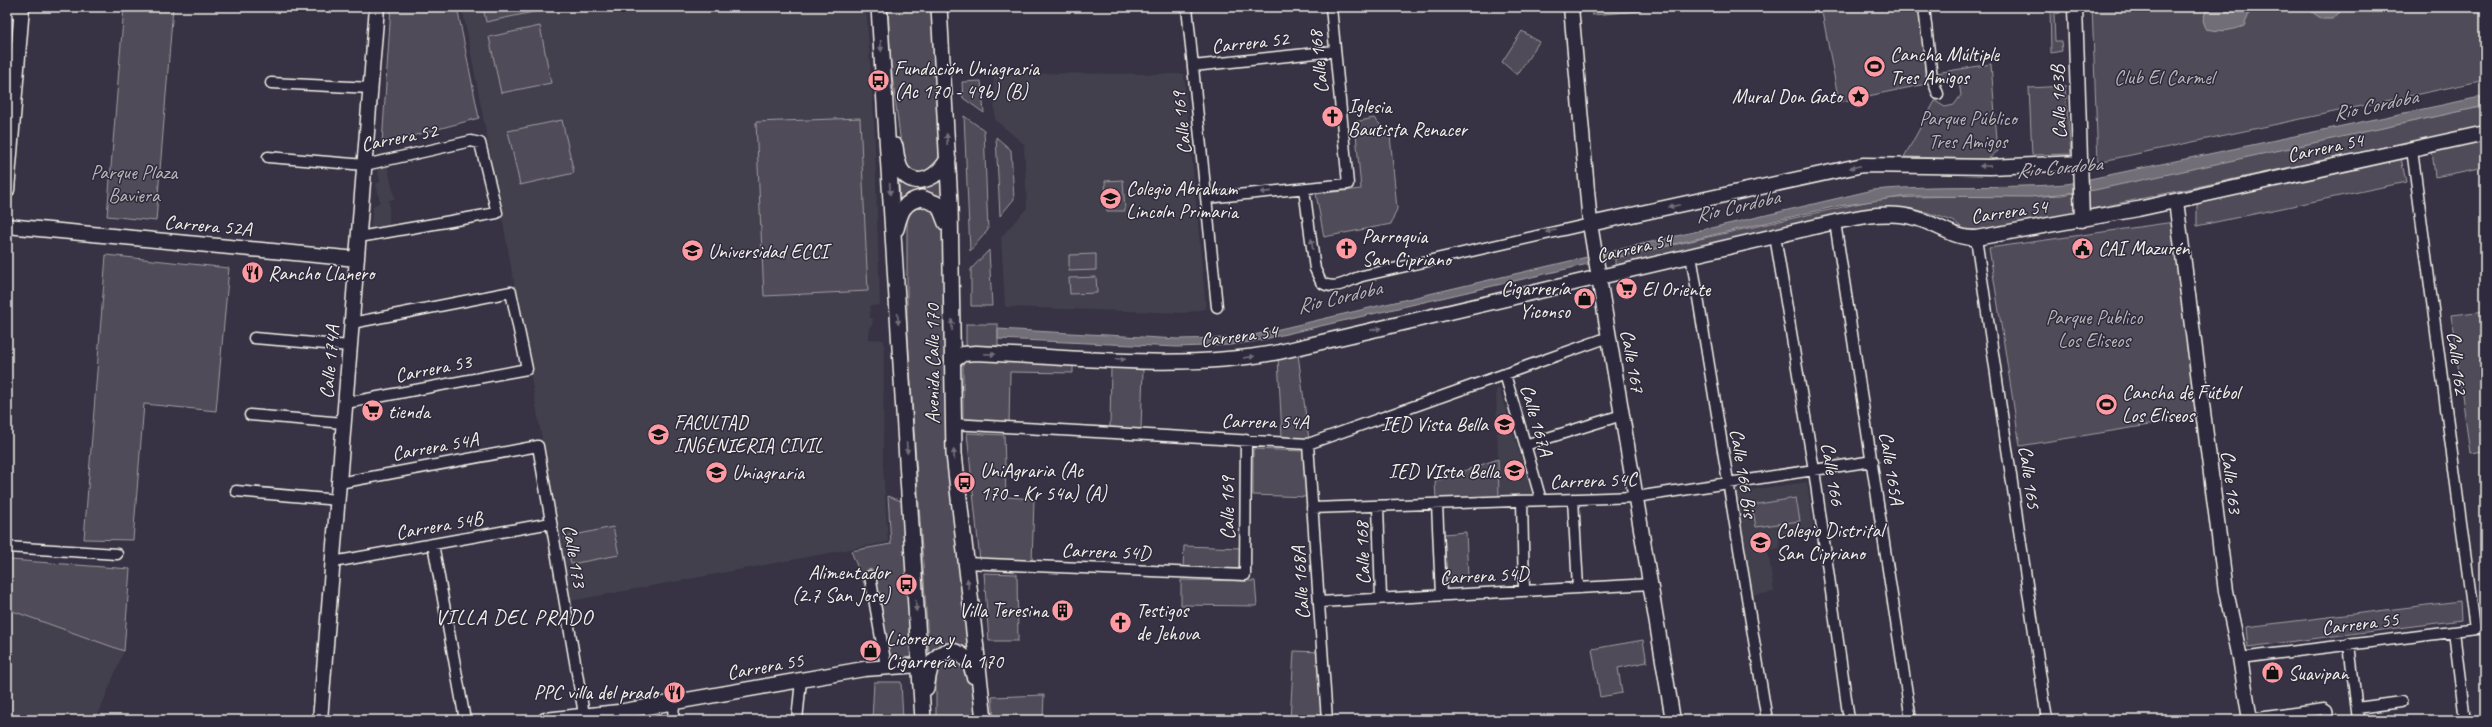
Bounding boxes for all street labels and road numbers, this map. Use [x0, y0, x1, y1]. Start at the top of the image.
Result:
street label: Carrera 52 [1210, 26, 1292, 59]
street label: Calle 168 [1303, 27, 1334, 95]
street label: Calle 163B [2045, 63, 2072, 139]
street label: Calle 169 [1166, 88, 1197, 156]
street label: Carrera 52 [359, 117, 441, 157]
street label: Carrera 54 [2285, 127, 2367, 168]
street label: Carrera 54 [1969, 193, 2051, 229]
street label: Carrera 52A [163, 209, 254, 242]
street label: Carrera 54 [1594, 226, 1677, 268]
street label: Avenida Calle 170 [920, 302, 945, 424]
street label: Carrera 54 [1199, 318, 1281, 353]
street label: Calle 174A [314, 323, 345, 400]
street label: Calle 167 [1615, 328, 1650, 395]
street label: Calle 162 [2441, 330, 2474, 398]
street label: Carrera 53 [393, 348, 475, 388]
street label: Calle 167A [1514, 381, 1559, 460]
street label: Carrera 54A [1221, 408, 1310, 435]
street label: Carrera 54A [390, 426, 481, 466]
street label: Calle 166 Bis [1724, 427, 1763, 521]
street label: Calle 165A [1873, 430, 1910, 507]
street label: Calle 166 [1815, 441, 1850, 508]
street label: Calle 165 [2013, 444, 2046, 511]
street label: Calle 163 [2215, 449, 2248, 517]
street label: Carrera 54C [1549, 466, 1639, 495]
street label: Calle 169 [1215, 474, 1240, 540]
street label: Carrera 54B [394, 505, 486, 545]
street label: Calle 168 [1349, 519, 1376, 585]
street label: Calle 173 [557, 523, 593, 591]
street label: Carrera 54D [1061, 537, 1152, 566]
street label: Calle 168A [1285, 545, 1316, 620]
street label: Carrera 54D [1439, 561, 1530, 590]
street label: Carrera 55 [2320, 606, 2401, 641]
street label: Carrera 55 [725, 647, 806, 686]

